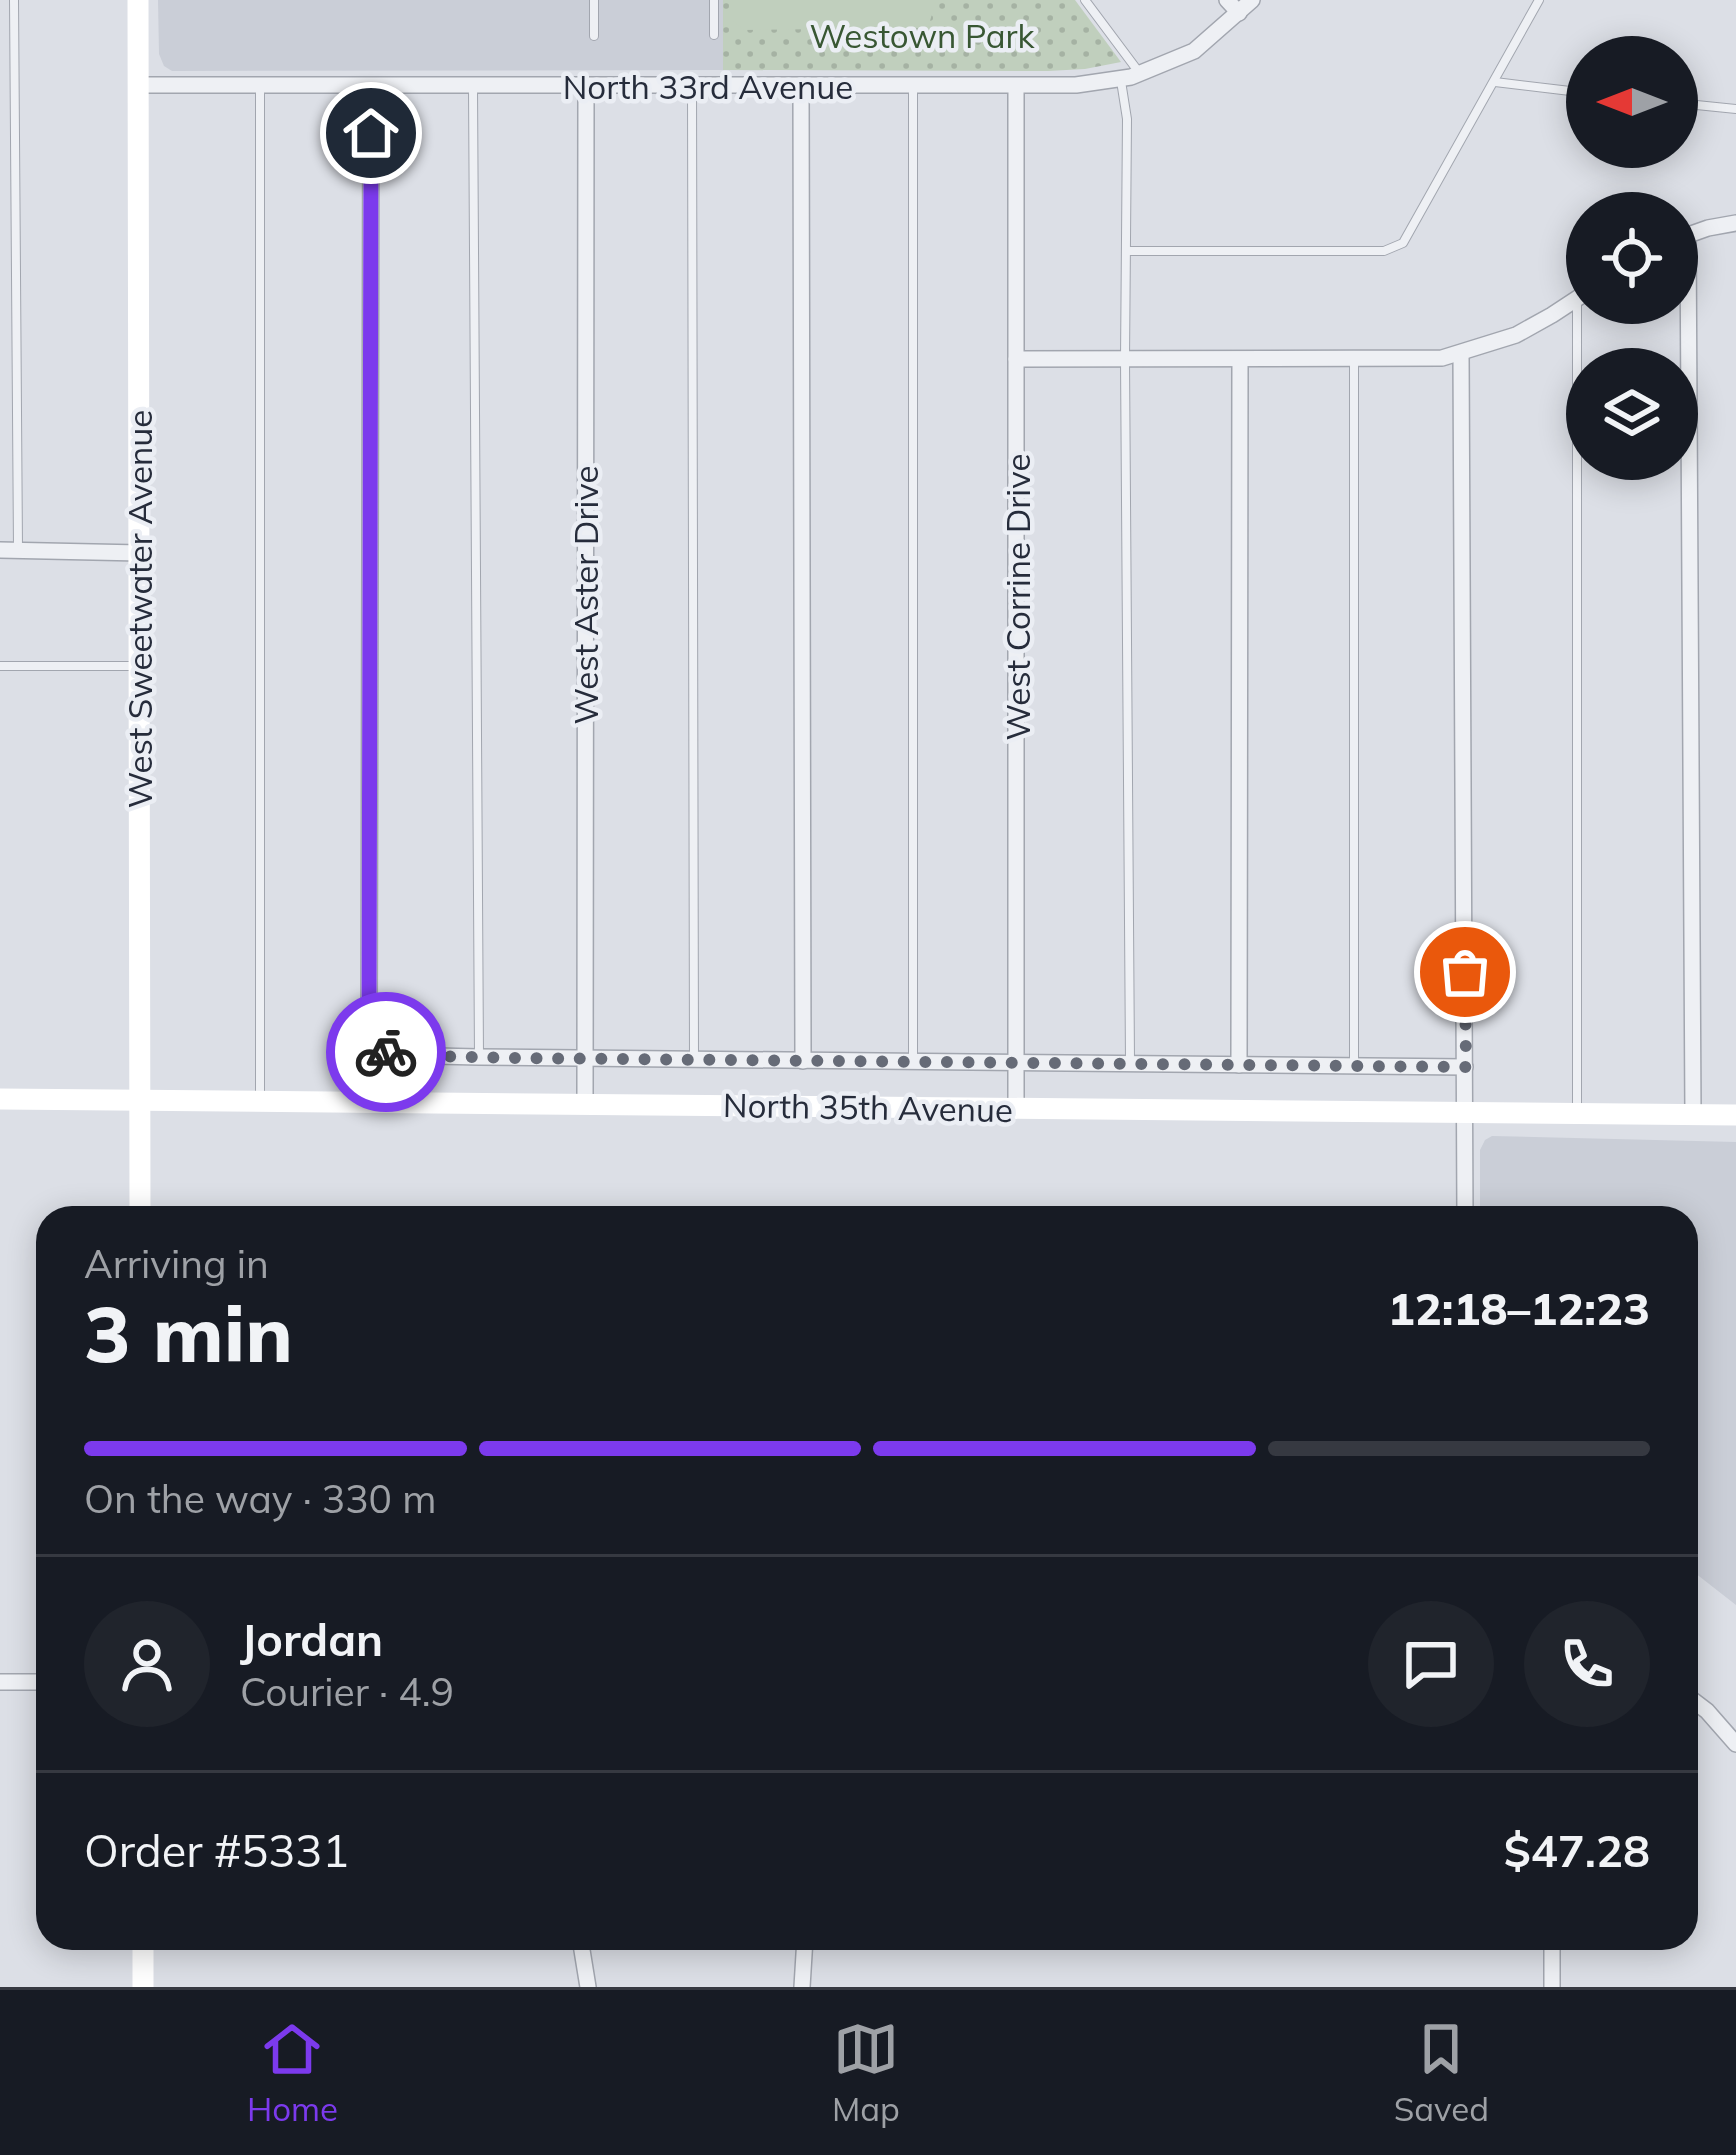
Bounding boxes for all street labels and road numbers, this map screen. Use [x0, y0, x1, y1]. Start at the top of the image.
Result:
street label: North 33rd Avenue [563, 66, 853, 107]
street label: West Sweetwater Avenue [119, 410, 160, 808]
street label: West Corrine Drive [997, 454, 1038, 740]
street label: West Aster Drive [565, 466, 606, 724]
street label: North 35th Avenue [723, 1084, 1013, 1130]

